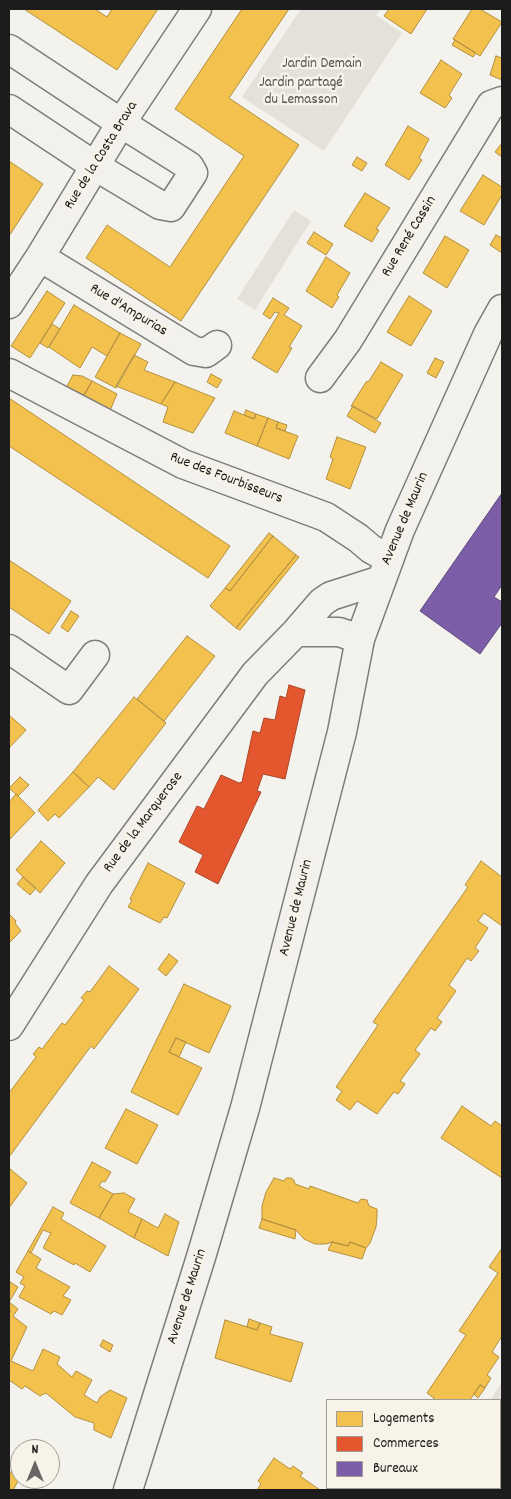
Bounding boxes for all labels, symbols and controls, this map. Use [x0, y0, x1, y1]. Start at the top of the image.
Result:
park label: Jardin Demain [282, 56, 362, 74]
park label: Jardin partagé du Lemasson [259, 75, 343, 110]
street label: Rue de la Costa Brava [61, 99, 143, 213]
street label: Rue René Cassin [379, 193, 441, 281]
street label: Rue d'Ampurias [86, 281, 170, 341]
street label: Rue des Fourbisseurs [167, 449, 285, 509]
street label: Avenue de Maurin [378, 470, 434, 568]
street label: Rue de la Marquerose [100, 769, 188, 877]
street label: Avenue de Maurin [276, 858, 318, 958]
street label: Avenue de Maurin [164, 1247, 212, 1347]
legend [326, 1399, 501, 1489]
text: Logements [373, 1408, 435, 1430]
text: Commerces [373, 1433, 439, 1455]
north arrow [10, 1439, 60, 1489]
text: N [32, 1440, 38, 1460]
text: Bureaux [373, 1458, 418, 1480]

